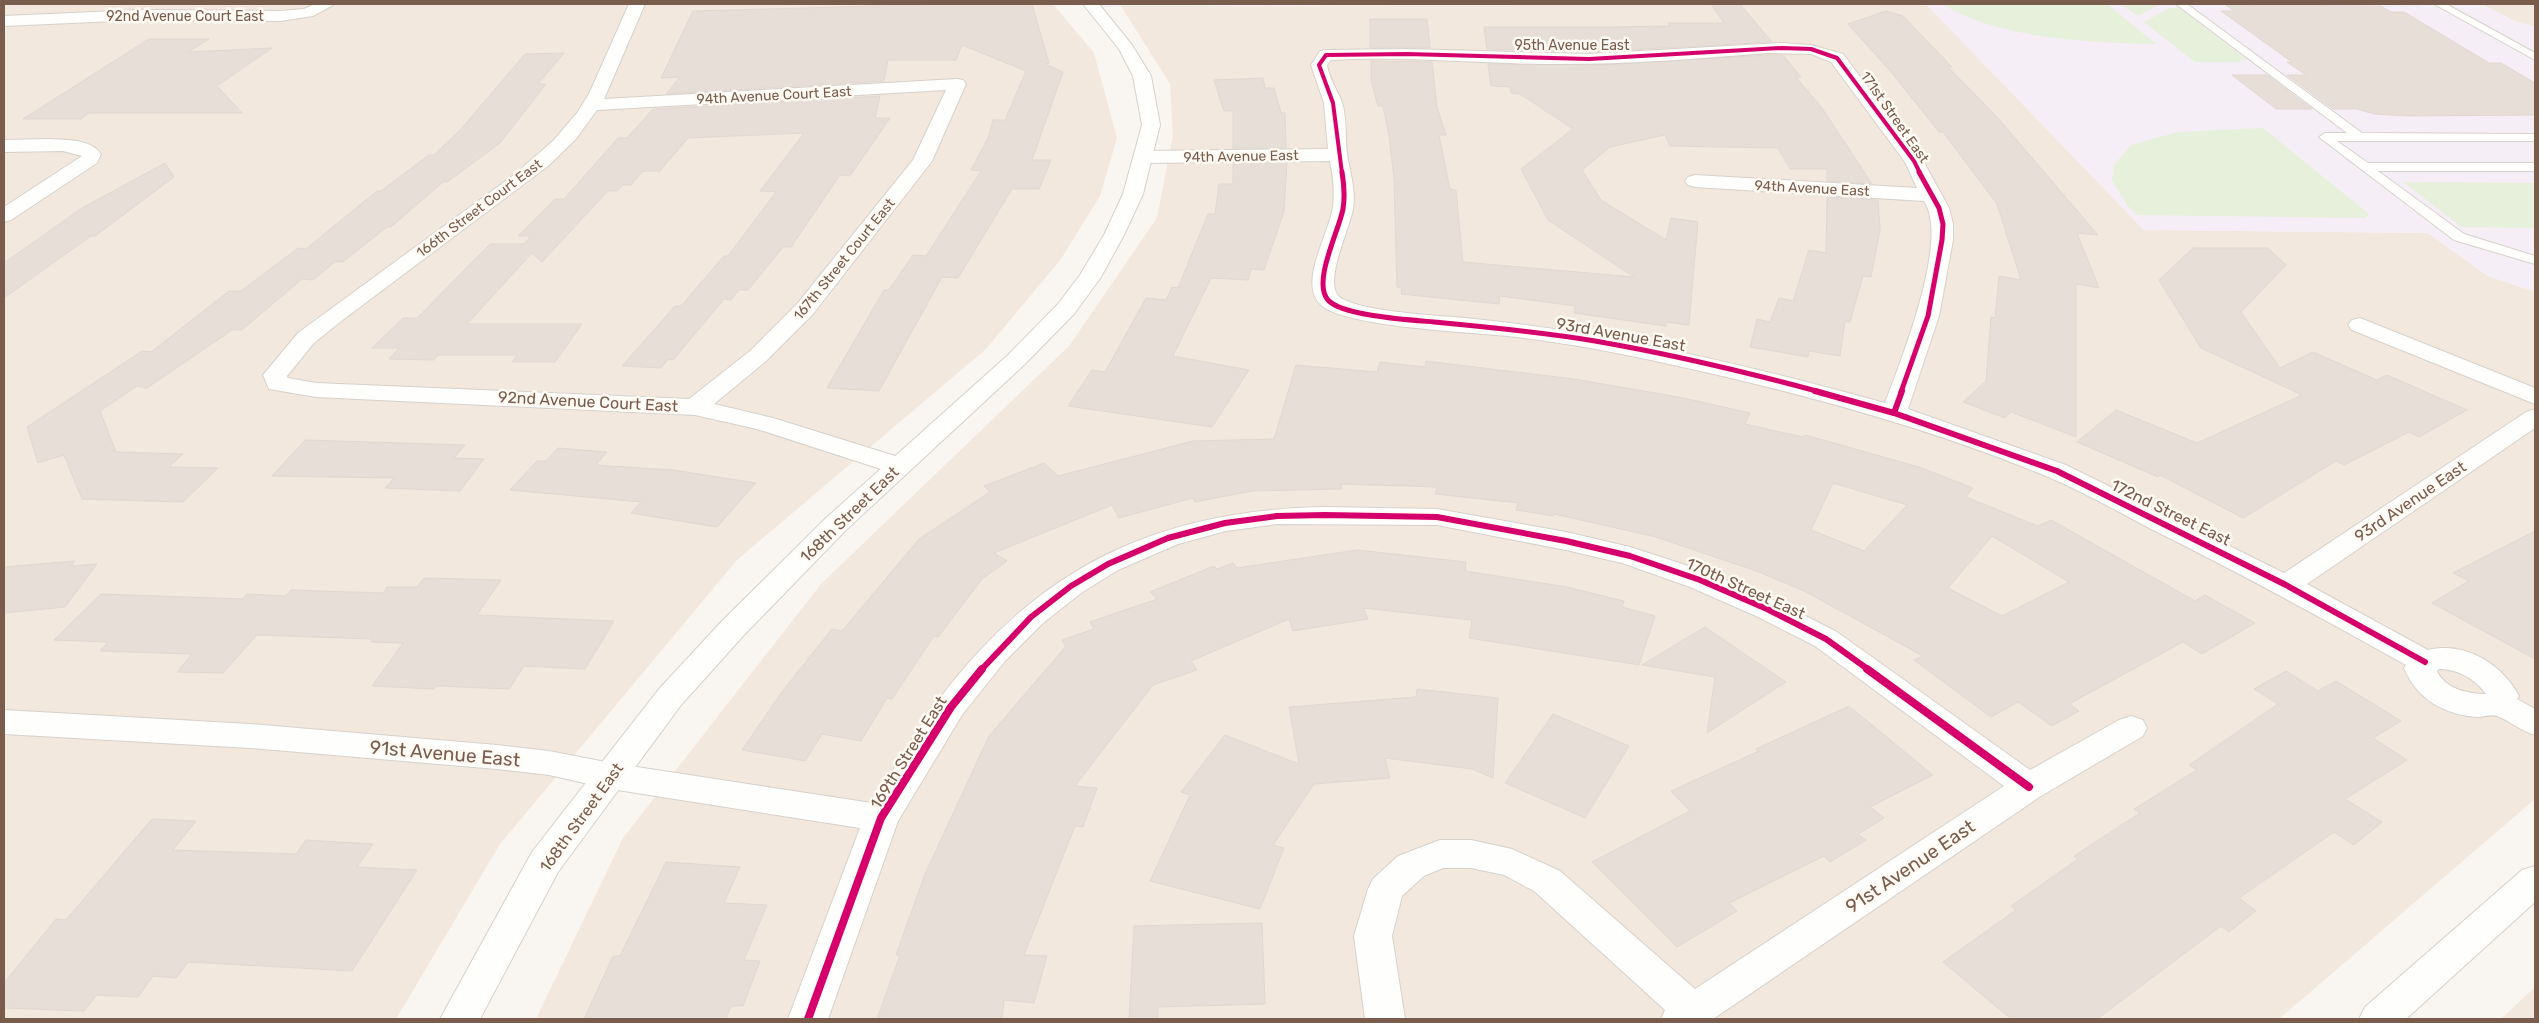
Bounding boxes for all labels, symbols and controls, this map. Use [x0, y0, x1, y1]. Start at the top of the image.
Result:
street label: 92nd Avenue Court East [106, 8, 264, 25]
street label: 95th Avenue East [1515, 37, 1630, 54]
street label: 171st Street East [1857, 68, 1933, 167]
street label: 94th Avenue Court East [696, 83, 852, 108]
street label: 94th Avenue East [1183, 147, 1299, 166]
street label: 166th Street Court East [413, 155, 546, 261]
street label: 94th Avenue East [1754, 177, 1870, 200]
street label: 167th Street Court East [790, 195, 899, 323]
street label: 93rd Avenue East [1555, 314, 1687, 355]
street label: 92nd Avenue Court East [497, 387, 678, 416]
street label: 93rd Avenue East [2351, 457, 2470, 546]
street label: 168th Street East [796, 462, 903, 566]
street label: 172nd Street East [2108, 475, 2234, 550]
street label: 170th Street East [1683, 554, 1808, 623]
street label: 169th Street East [866, 693, 951, 812]
street label: 91st Avenue East [369, 735, 522, 772]
street label: 168th Street East [536, 759, 627, 875]
street label: 91st Avenue East [1841, 814, 1980, 918]

